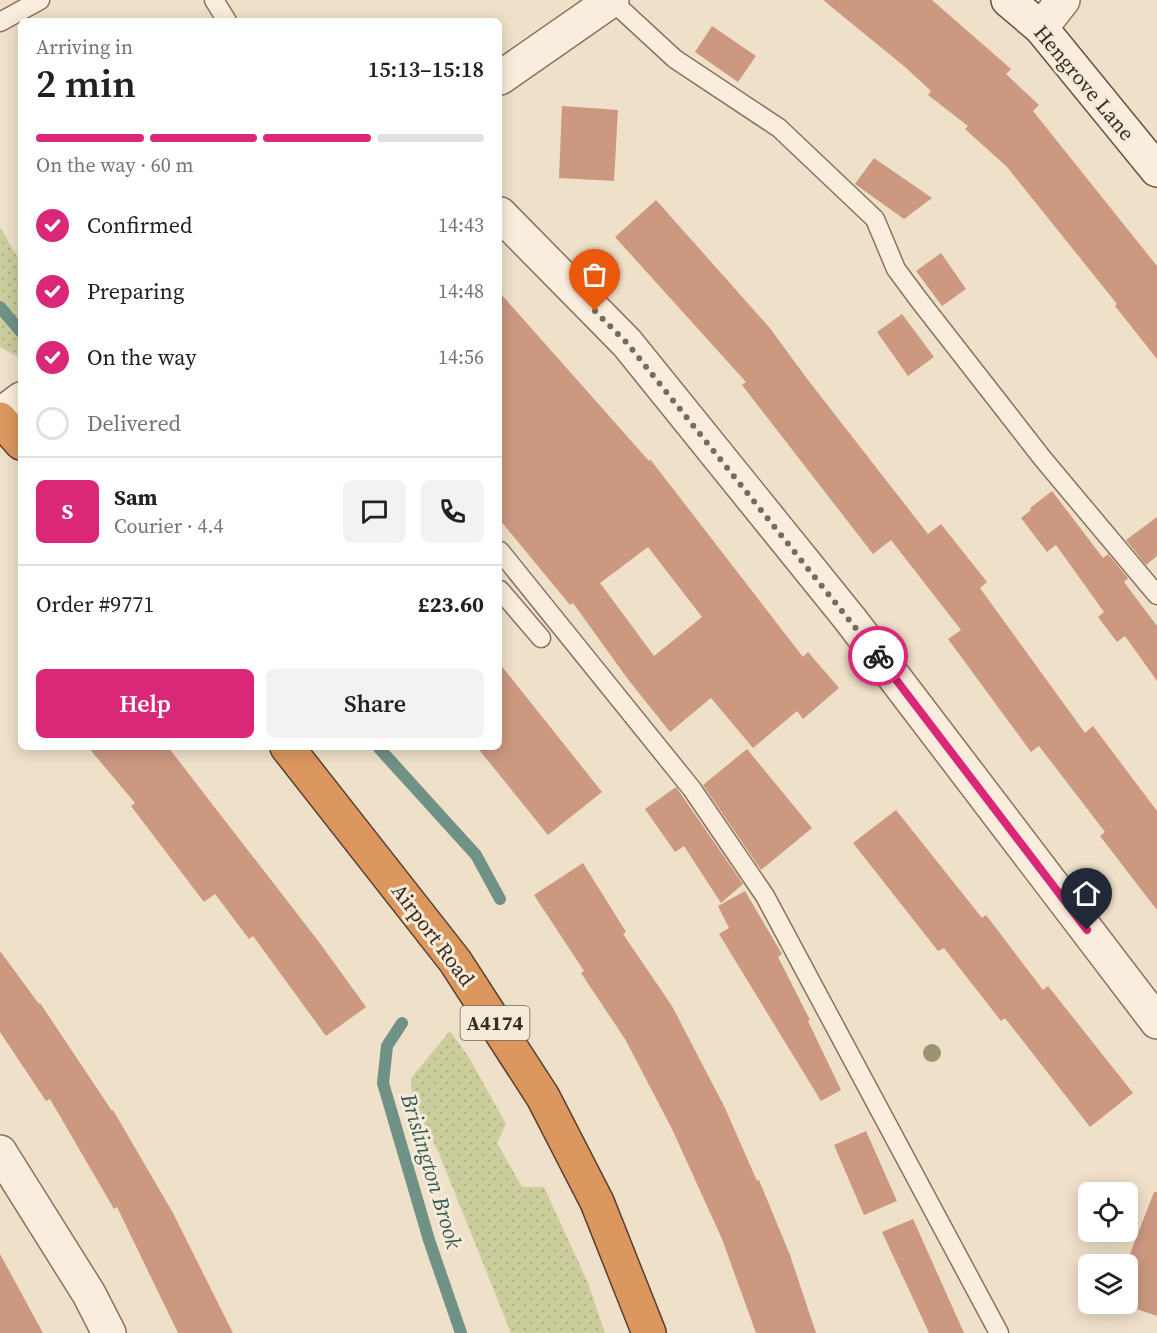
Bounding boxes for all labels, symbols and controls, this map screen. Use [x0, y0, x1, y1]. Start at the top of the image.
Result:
street label: Hengrove Lane [1027, 19, 1141, 147]
text: Arriving in [36, 33, 133, 61]
text: 15:13–15:18 [368, 54, 484, 84]
text: 2 min [36, 57, 136, 110]
text: On the way · 60 m [36, 151, 193, 179]
icon: check [36, 209, 69, 242]
text: Confirmed [87, 210, 192, 240]
text: 14:43 [438, 211, 484, 239]
pin [569, 249, 620, 311]
icon: bag [578, 258, 611, 291]
icon: check [36, 275, 69, 308]
text: Preparing [87, 276, 184, 306]
text: 14:48 [438, 277, 484, 305]
icon: check [36, 341, 69, 374]
text: On the way [87, 342, 196, 372]
text: 14:56 [438, 343, 484, 371]
text: Delivered [87, 408, 181, 438]
button: chat [343, 480, 406, 543]
button: phone [421, 480, 484, 543]
text: Sam [114, 482, 158, 512]
text: S [62, 496, 73, 526]
text: Courier · 4.4 [114, 512, 223, 540]
text: Order #9771 [36, 589, 154, 619]
text: £23.60 [418, 589, 484, 619]
courier [848, 626, 908, 686]
icon: bike [862, 640, 895, 673]
button: Help [36, 669, 254, 738]
button: Share [266, 669, 484, 738]
pin [1061, 868, 1112, 930]
street label: Airport Road [385, 877, 482, 992]
icon: home [1070, 877, 1103, 910]
road number: A4174 [460, 1006, 530, 1040]
water label: Brislington Brook [394, 1089, 470, 1253]
map controls [1078, 1182, 1138, 1314]
button: locate [1078, 1182, 1138, 1242]
button: layers [1078, 1254, 1138, 1314]

